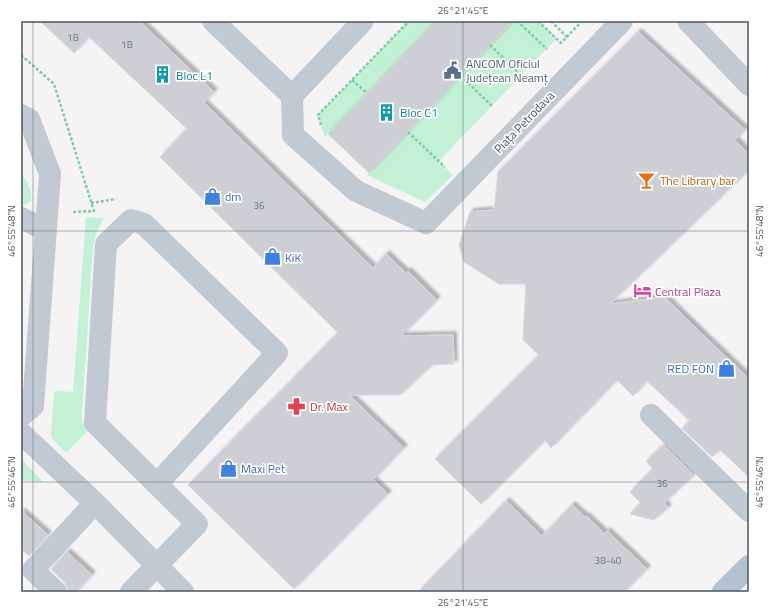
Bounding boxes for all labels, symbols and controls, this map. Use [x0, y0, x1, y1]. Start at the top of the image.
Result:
text: 26°21'45"E [438, 3, 489, 18]
house number: 1B [67, 30, 79, 45]
house number: 1B [121, 37, 133, 52]
place label: ANCOM Oficiul Judeţean Neamţ [466, 54, 549, 87]
public building icon: ANCOM Oficiul Judeţean Neamţ [443, 60, 463, 80]
building icon: Bloc L1 [153, 65, 173, 85]
place label: Bloc L1 [176, 66, 213, 85]
street label: Piața Petrodava [489, 87, 559, 157]
building icon: Bloc C1 [377, 102, 397, 122]
place label: Bloc C1 [400, 103, 438, 122]
bar icon: The Library bar [637, 170, 657, 190]
place label: The Library bar [660, 171, 735, 190]
shop icon: dm [202, 186, 222, 206]
place label: dm [225, 187, 241, 206]
house number: 36 [253, 198, 265, 213]
text: 46°55'48"N [4, 205, 19, 257]
text: 46°55'48"N [752, 205, 767, 257]
shop icon: KiK [262, 247, 282, 267]
place label: KiK [285, 248, 301, 267]
hotel icon: Central Plaza [632, 281, 652, 301]
place label: Central Plaza [655, 282, 721, 301]
shop icon: RED FON [717, 358, 737, 378]
place label: RED FON [667, 359, 714, 378]
pharmacy icon: Dr. Max [287, 396, 307, 416]
place label: Dr. Max [310, 397, 349, 416]
text: 46°55'46"N [4, 456, 19, 508]
text: 46°55'46"N [752, 456, 767, 508]
shop icon: Maxi Pet [218, 458, 238, 478]
place label: Maxi Pet [241, 459, 286, 478]
house number: 36 [656, 476, 668, 491]
house number: 38-40 [595, 553, 622, 568]
text: 26°21'45"E [438, 595, 489, 610]

